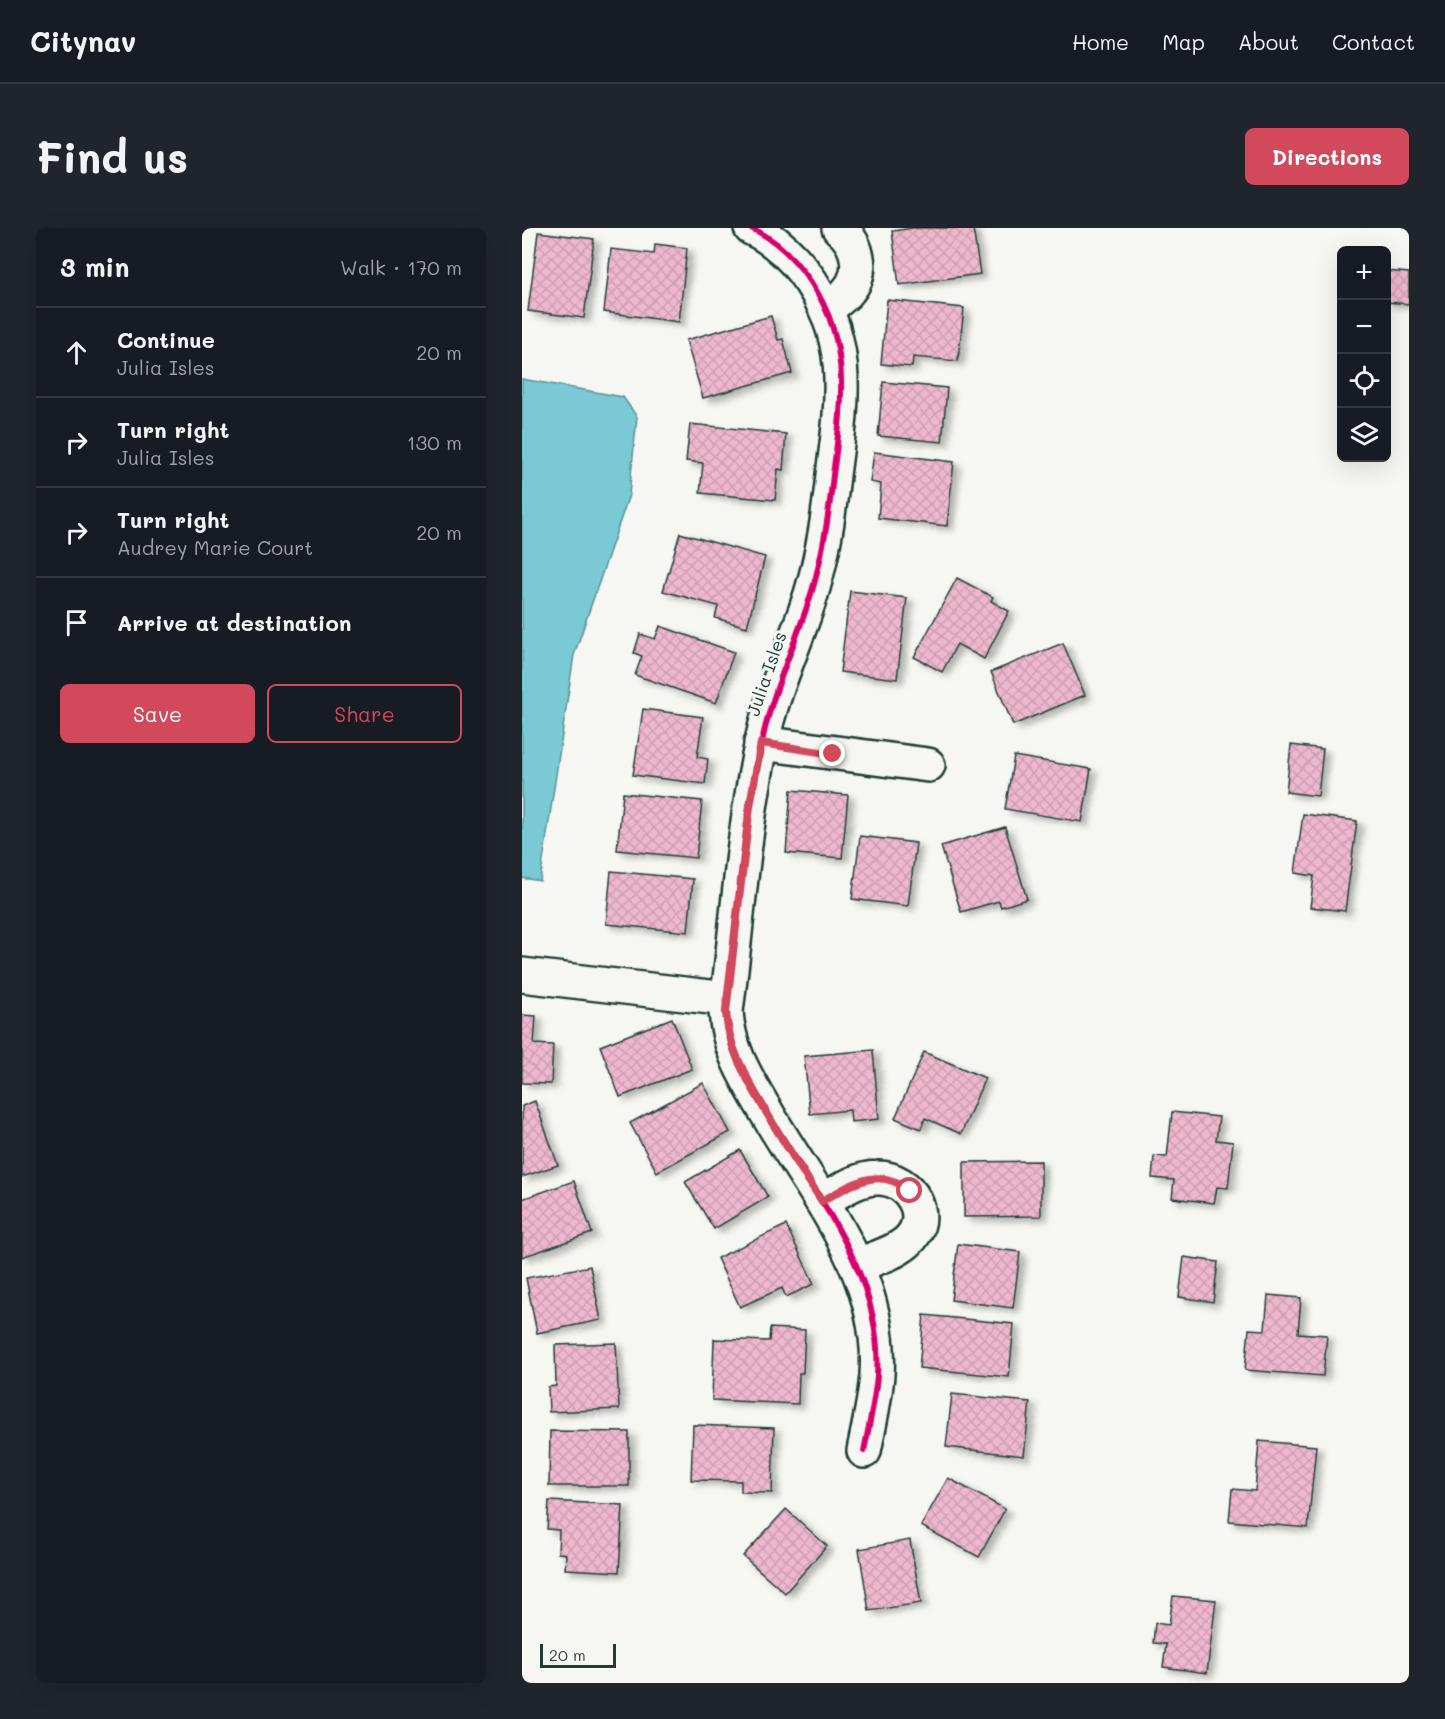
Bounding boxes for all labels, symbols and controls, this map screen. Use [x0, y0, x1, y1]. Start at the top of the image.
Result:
text: Citynav [30, 23, 136, 59]
text: Home [1072, 28, 1129, 55]
text: Map [1162, 28, 1205, 55]
text: About [1238, 28, 1299, 55]
text: Contact [1332, 28, 1415, 55]
button: Directions [1245, 128, 1409, 185]
text: Find us [36, 129, 188, 184]
map controls [1337, 246, 1391, 462]
button: + [1337, 246, 1391, 300]
text: 3 min [60, 250, 129, 284]
text: Walk · 170 m [340, 254, 462, 280]
button: − [1337, 300, 1391, 354]
text: Continue [117, 325, 215, 354]
icon: ahead [60, 336, 93, 369]
text: 20 m [416, 339, 462, 365]
text: Julia Isles [117, 354, 215, 380]
button: locate [1337, 354, 1391, 408]
button: layers [1337, 408, 1391, 462]
text: Turn right [117, 415, 229, 444]
icon: right [60, 426, 93, 459]
text: 130 m [407, 429, 462, 455]
text: Julia Isles [117, 444, 215, 470]
text: Turn right [117, 505, 229, 534]
icon: right [60, 516, 93, 549]
text: 20 m [416, 519, 462, 545]
text: Audrey Marie Court [117, 534, 313, 560]
icon: arrive [60, 606, 93, 639]
text: Arrive at destination [117, 608, 352, 637]
street label: Julia Isles [740, 628, 792, 719]
button: Save [60, 684, 255, 743]
button: Share [267, 684, 462, 743]
route end [819, 740, 845, 766]
route start [896, 1177, 922, 1203]
scale bar [540, 1641, 616, 1668]
text: 20 m [549, 1644, 586, 1665]

